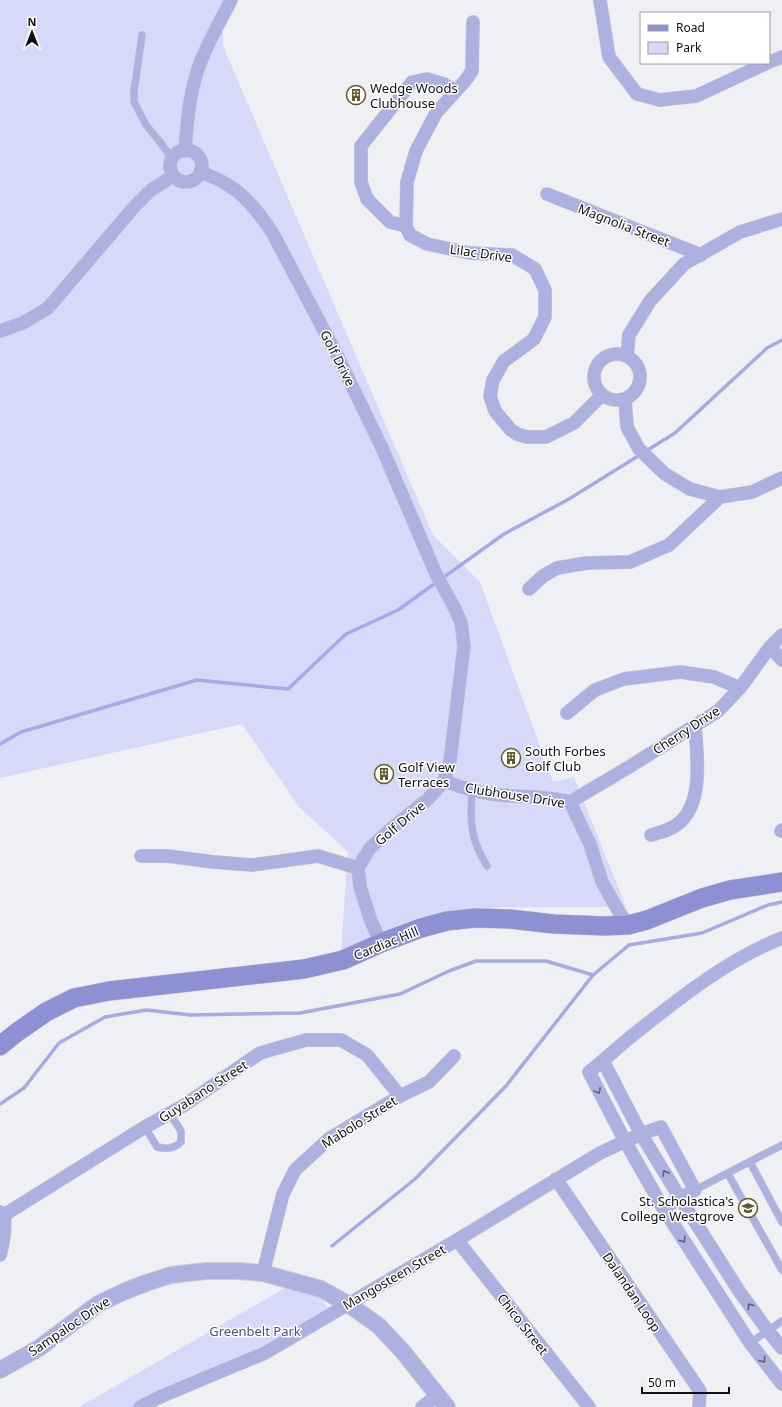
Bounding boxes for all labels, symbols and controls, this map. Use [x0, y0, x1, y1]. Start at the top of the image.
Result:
north arrow [12, 12, 52, 52]
legend [640, 12, 770, 64]
text: N [28, 14, 36, 29]
text: Road [676, 19, 705, 36]
text: Park [676, 39, 702, 56]
place label: Wedge Woods Clubhouse [370, 79, 458, 112]
building icon: Wedge Woods Clubhouse [345, 84, 367, 106]
street label: Magnolia Street [576, 199, 673, 251]
street label: Lilac Drive [449, 240, 513, 266]
street label: Golf Drive [316, 327, 360, 389]
street label: Cherry Drive [649, 702, 723, 758]
place label: South Forbes Golf Club [525, 742, 606, 775]
building icon: South Forbes Golf Club [500, 747, 522, 769]
place label: Golf View Terraces [398, 758, 456, 791]
building icon: Golf View Terraces [373, 763, 395, 785]
street label: Clubhouse Drive [464, 778, 566, 812]
street label: Golf Drive [371, 797, 429, 849]
street label: Cardiac Hill [351, 922, 421, 964]
street label: Guyabano Street [155, 1055, 251, 1126]
one-way arrow [594, 1086, 601, 1094]
street label: Mabolo Street [318, 1091, 400, 1152]
one-way arrow [662, 1170, 669, 1177]
place label: St. Scholastica's College Westgrove [620, 1192, 734, 1225]
school or university icon: St. Scholastica's College Westgrove [737, 1197, 759, 1219]
one-way arrow [678, 1236, 686, 1243]
street label: Mangosteen Street [339, 1240, 449, 1314]
street label: Dalandan Loop [599, 1249, 665, 1335]
street label: Chico Street [493, 1290, 553, 1359]
street label: Sampaloc Drive [25, 1292, 113, 1360]
one-way arrow [748, 1304, 755, 1311]
park label: Greenbelt Park [209, 1322, 301, 1340]
one-way arrow [758, 1355, 765, 1362]
scale bar [642, 1369, 729, 1395]
text: 50 m [648, 1374, 676, 1391]

